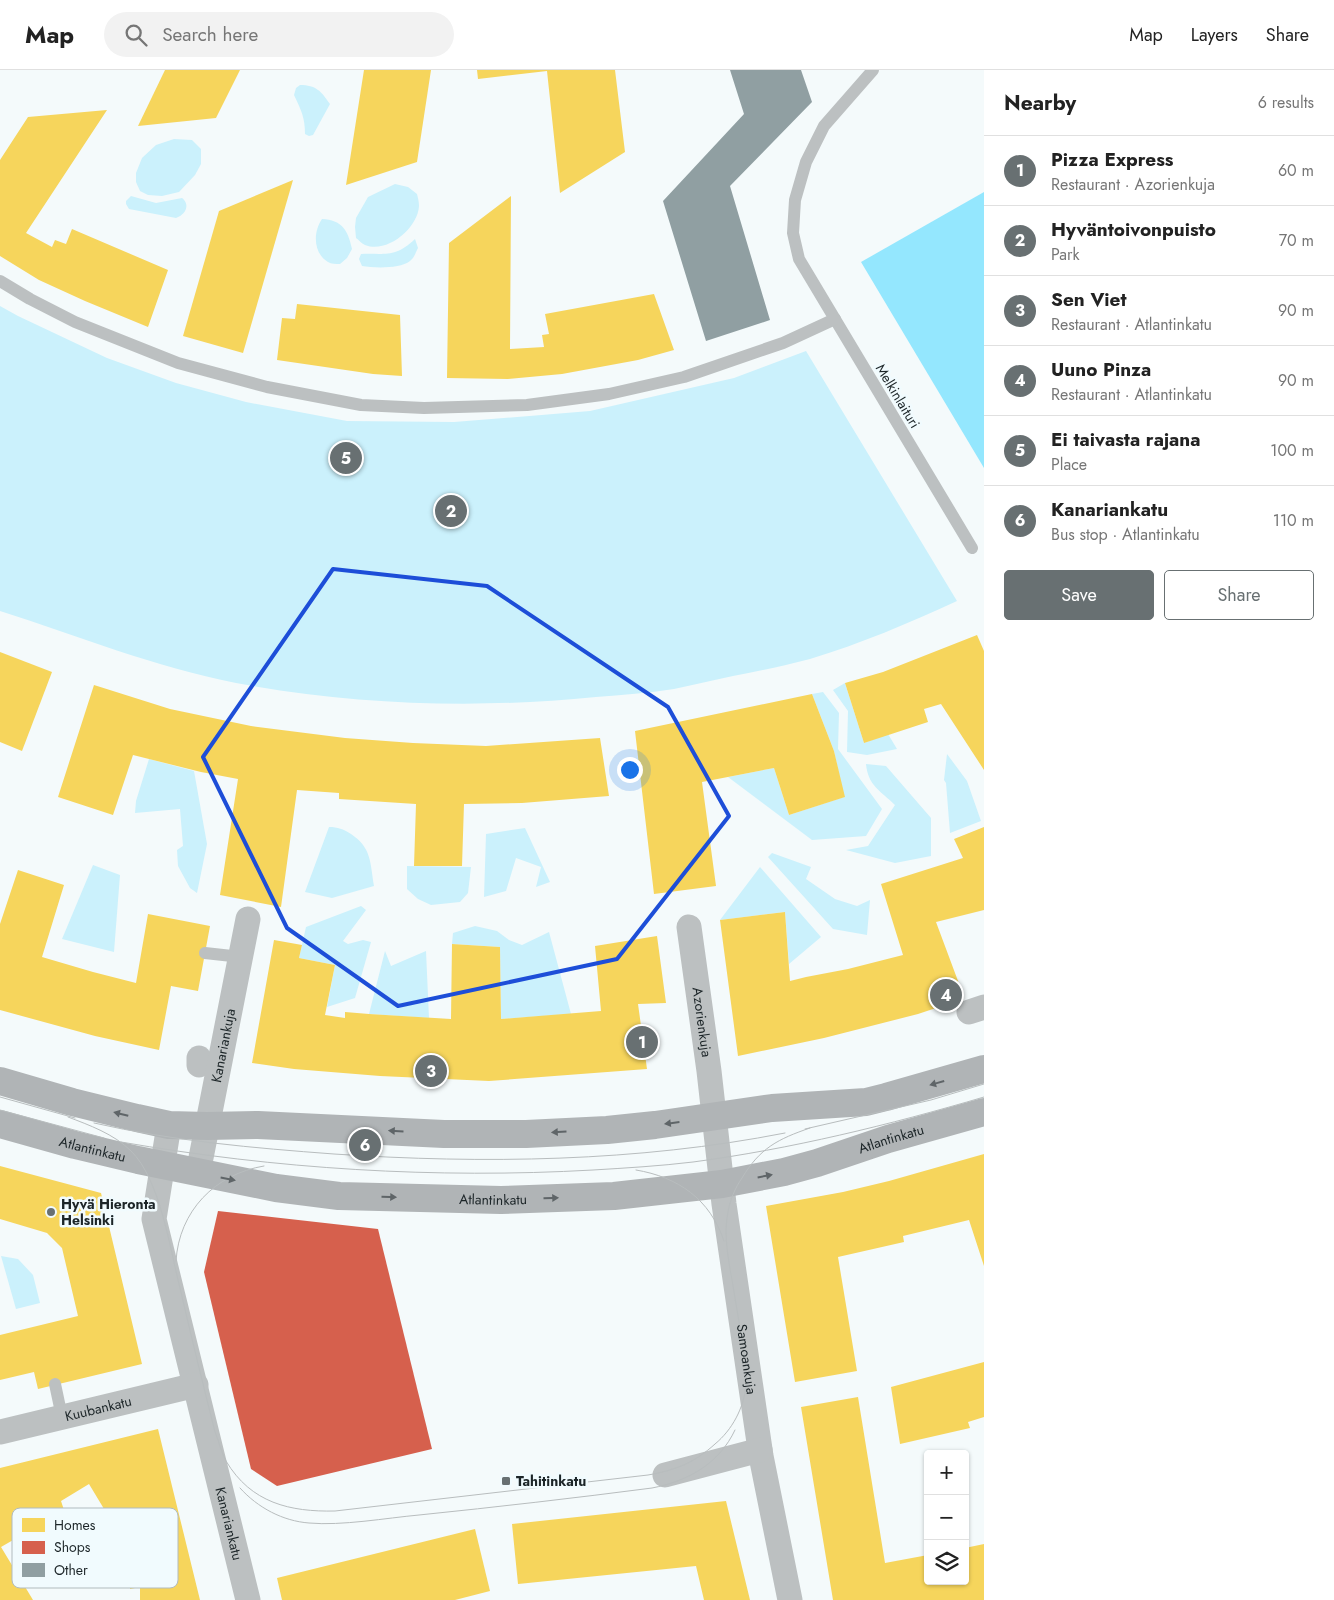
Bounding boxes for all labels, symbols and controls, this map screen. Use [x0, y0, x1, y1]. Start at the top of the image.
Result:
search box [104, 12, 454, 57]
text: Map [25, 17, 74, 52]
icon: search [122, 21, 150, 49]
text: Search here [162, 21, 258, 48]
text: Map [1129, 22, 1163, 48]
text: Layers [1191, 22, 1238, 48]
text: Share [1266, 22, 1309, 48]
text: Nearby [1004, 88, 1076, 118]
text: 6 results [1258, 91, 1314, 114]
text: Pizza Express [1051, 146, 1173, 173]
text: 1 [1016, 159, 1024, 182]
text: 60 m [1278, 159, 1314, 182]
text: Restaurant · Azorienkuja [1051, 173, 1215, 196]
text: Hyväntoivonpuisto [1051, 216, 1216, 243]
text: 2 [1015, 229, 1025, 252]
text: 70 m [1279, 229, 1314, 252]
text: Park [1051, 243, 1080, 266]
text: Sen Viet [1051, 286, 1127, 313]
text: 3 [1015, 299, 1025, 322]
text: 90 m [1278, 299, 1314, 322]
text: Restaurant · Atlantinkatu [1051, 313, 1212, 336]
text: Uuno Pinza [1051, 356, 1151, 383]
street label: Melkinlaituri [871, 360, 925, 432]
text: 4 [1014, 369, 1026, 392]
text: 90 m [1278, 369, 1314, 392]
text: Restaurant · Atlantinkatu [1051, 383, 1212, 406]
text: Ei taivasta rajana [1051, 426, 1200, 453]
pin: 5 [330, 439, 362, 477]
text: 5 [1015, 439, 1025, 462]
text: 100 m [1270, 439, 1314, 462]
text: Place [1051, 453, 1087, 476]
pin: 2 [435, 492, 467, 530]
text: Kanariankatu [1051, 496, 1168, 523]
text: 6 [1015, 509, 1025, 532]
text: 110 m [1273, 509, 1314, 532]
text: Bus stop · Atlantinkatu [1051, 523, 1200, 546]
button: Save [1004, 570, 1154, 620]
button: Share [1164, 570, 1314, 620]
your location [617, 757, 643, 783]
pin: 4 [930, 976, 962, 1014]
street label: Azorienkuja [687, 986, 717, 1058]
street label: Kanariankuja [206, 1007, 240, 1084]
pin: 1 [626, 1023, 658, 1061]
pin: 3 [415, 1052, 447, 1090]
one-way arrow [930, 1079, 945, 1087]
one-way arrow [113, 1110, 128, 1118]
one-way arrow [664, 1119, 680, 1127]
street label: Atlantinkatu [855, 1119, 926, 1158]
pin: 6 [349, 1126, 381, 1164]
one-way arrow [388, 1127, 404, 1135]
one-way arrow [550, 1129, 566, 1137]
street label: Atlantinkatu [57, 1131, 128, 1167]
one-way arrow [757, 1171, 773, 1179]
one-way arrow [220, 1175, 236, 1183]
street label: Atlantinkatu [459, 1189, 527, 1210]
one-way arrow [381, 1193, 397, 1201]
place label: Hyvä Hieronta Helsinki [61, 1194, 156, 1230]
one-way arrow [544, 1194, 560, 1202]
marker: Hyvä Hieronta Helsinki [45, 1206, 57, 1218]
street label: Samoankuja [732, 1323, 762, 1396]
street label: Kuubankatu [63, 1391, 134, 1426]
map controls [924, 1450, 969, 1585]
button: + [924, 1450, 969, 1495]
place label: Tahitinkatu [516, 1471, 586, 1491]
marker: Tahitinkatu [500, 1475, 512, 1487]
street label: Kanariankatu [210, 1485, 248, 1562]
button: − [924, 1495, 969, 1540]
legend [12, 1508, 178, 1588]
text: Homes [54, 1515, 96, 1535]
text: Shops [54, 1537, 91, 1557]
button: layers [924, 1540, 969, 1585]
text: Other [54, 1560, 88, 1580]

